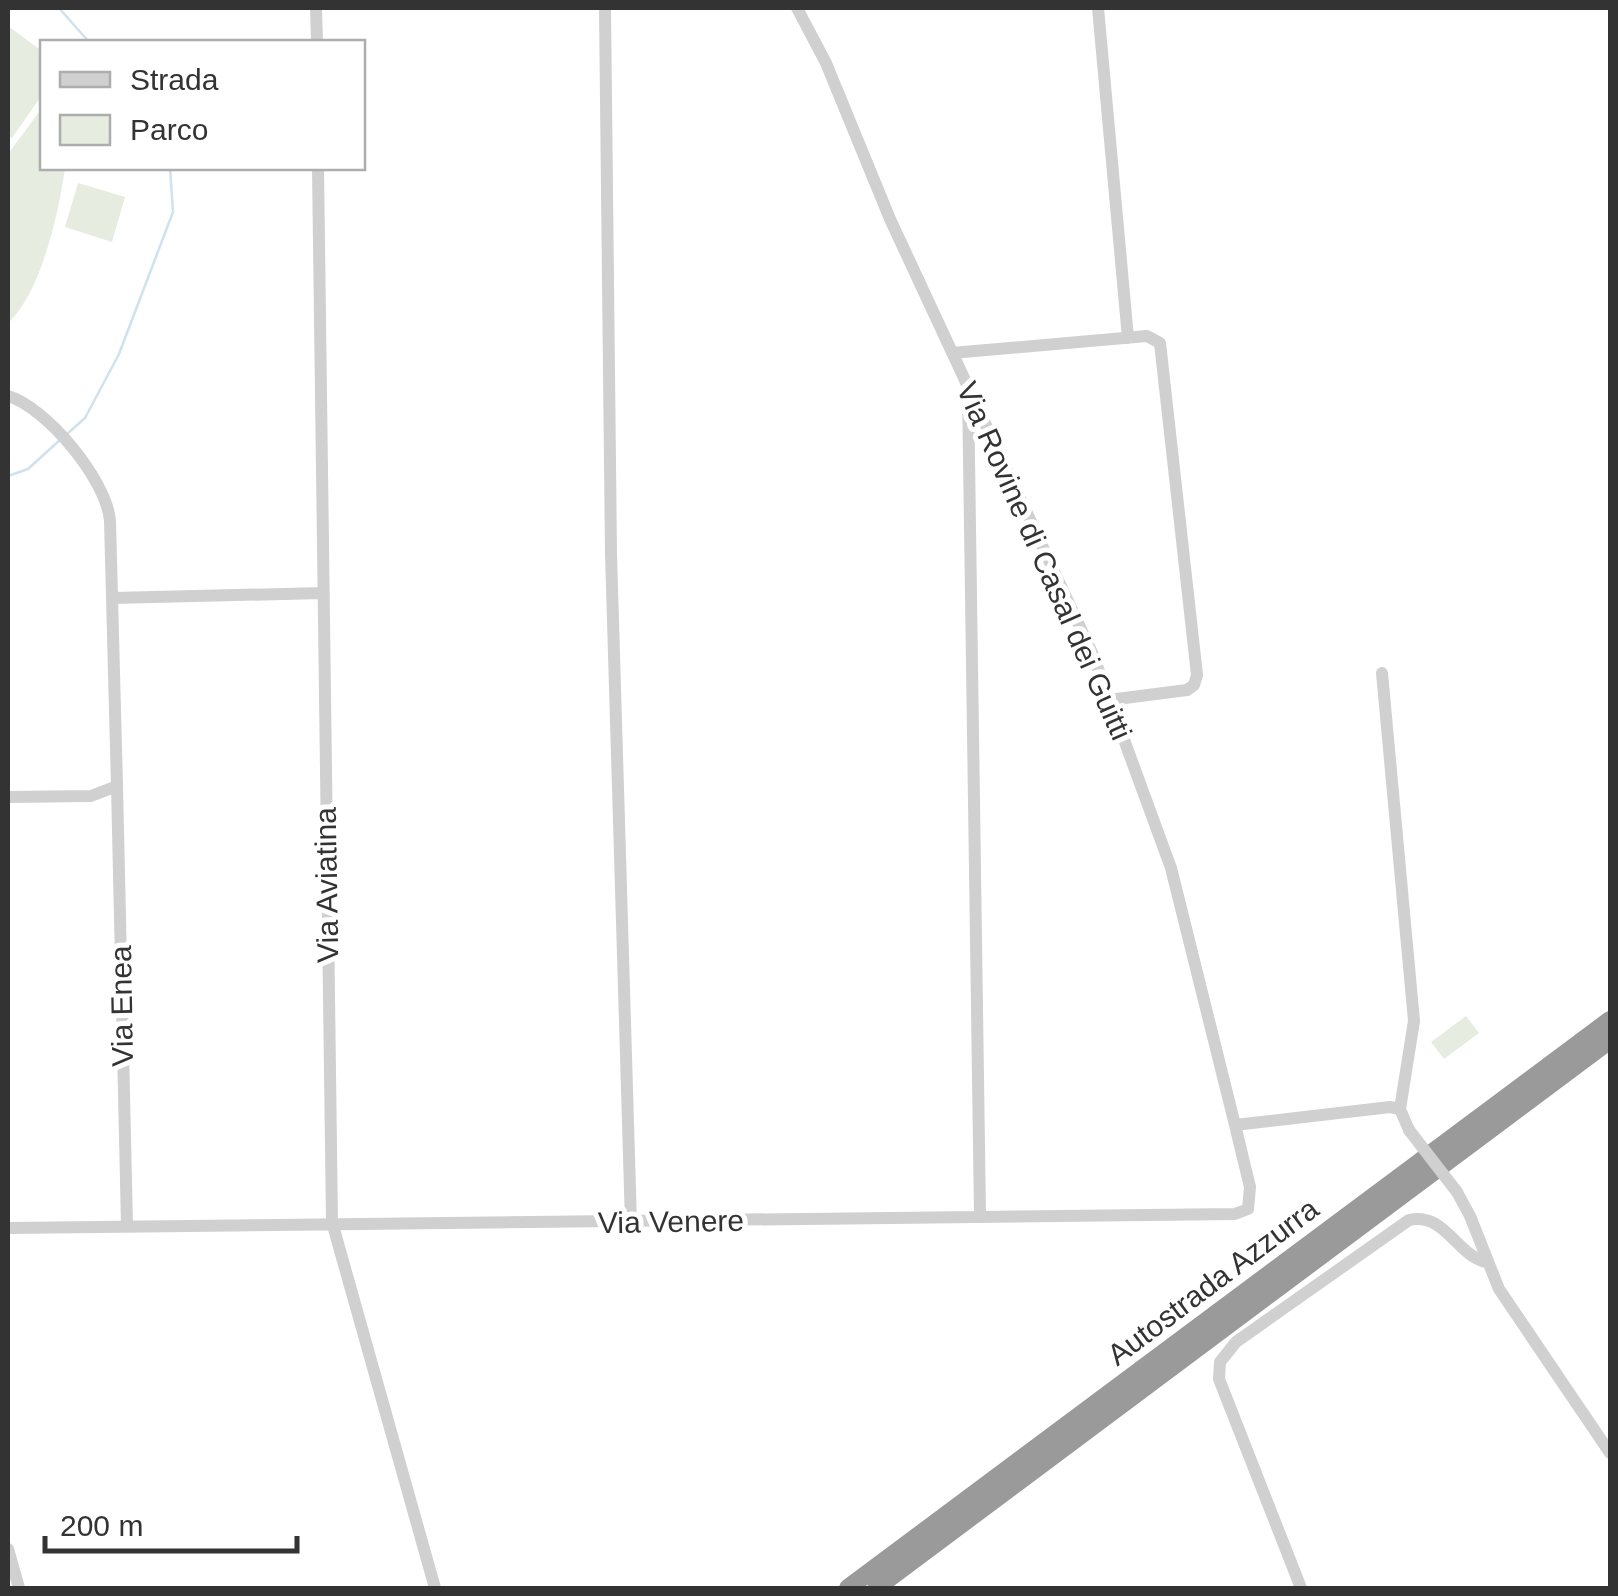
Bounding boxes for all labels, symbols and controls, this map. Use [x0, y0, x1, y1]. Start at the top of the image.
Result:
legend [40, 40, 365, 170]
text: Strada [130, 63, 219, 96]
text: Parco [130, 113, 208, 146]
street label: Via Rovine di Casal dei Guitti [950, 377, 1138, 745]
street label: Via Aviatina [309, 807, 344, 963]
street label: Via Enea [104, 945, 139, 1067]
street label: Autostrada Azzurra [1101, 1191, 1325, 1372]
street label: Via Venere [598, 1204, 744, 1239]
scale bar [45, 1491, 298, 1553]
text: 200 m [60, 1509, 143, 1542]

